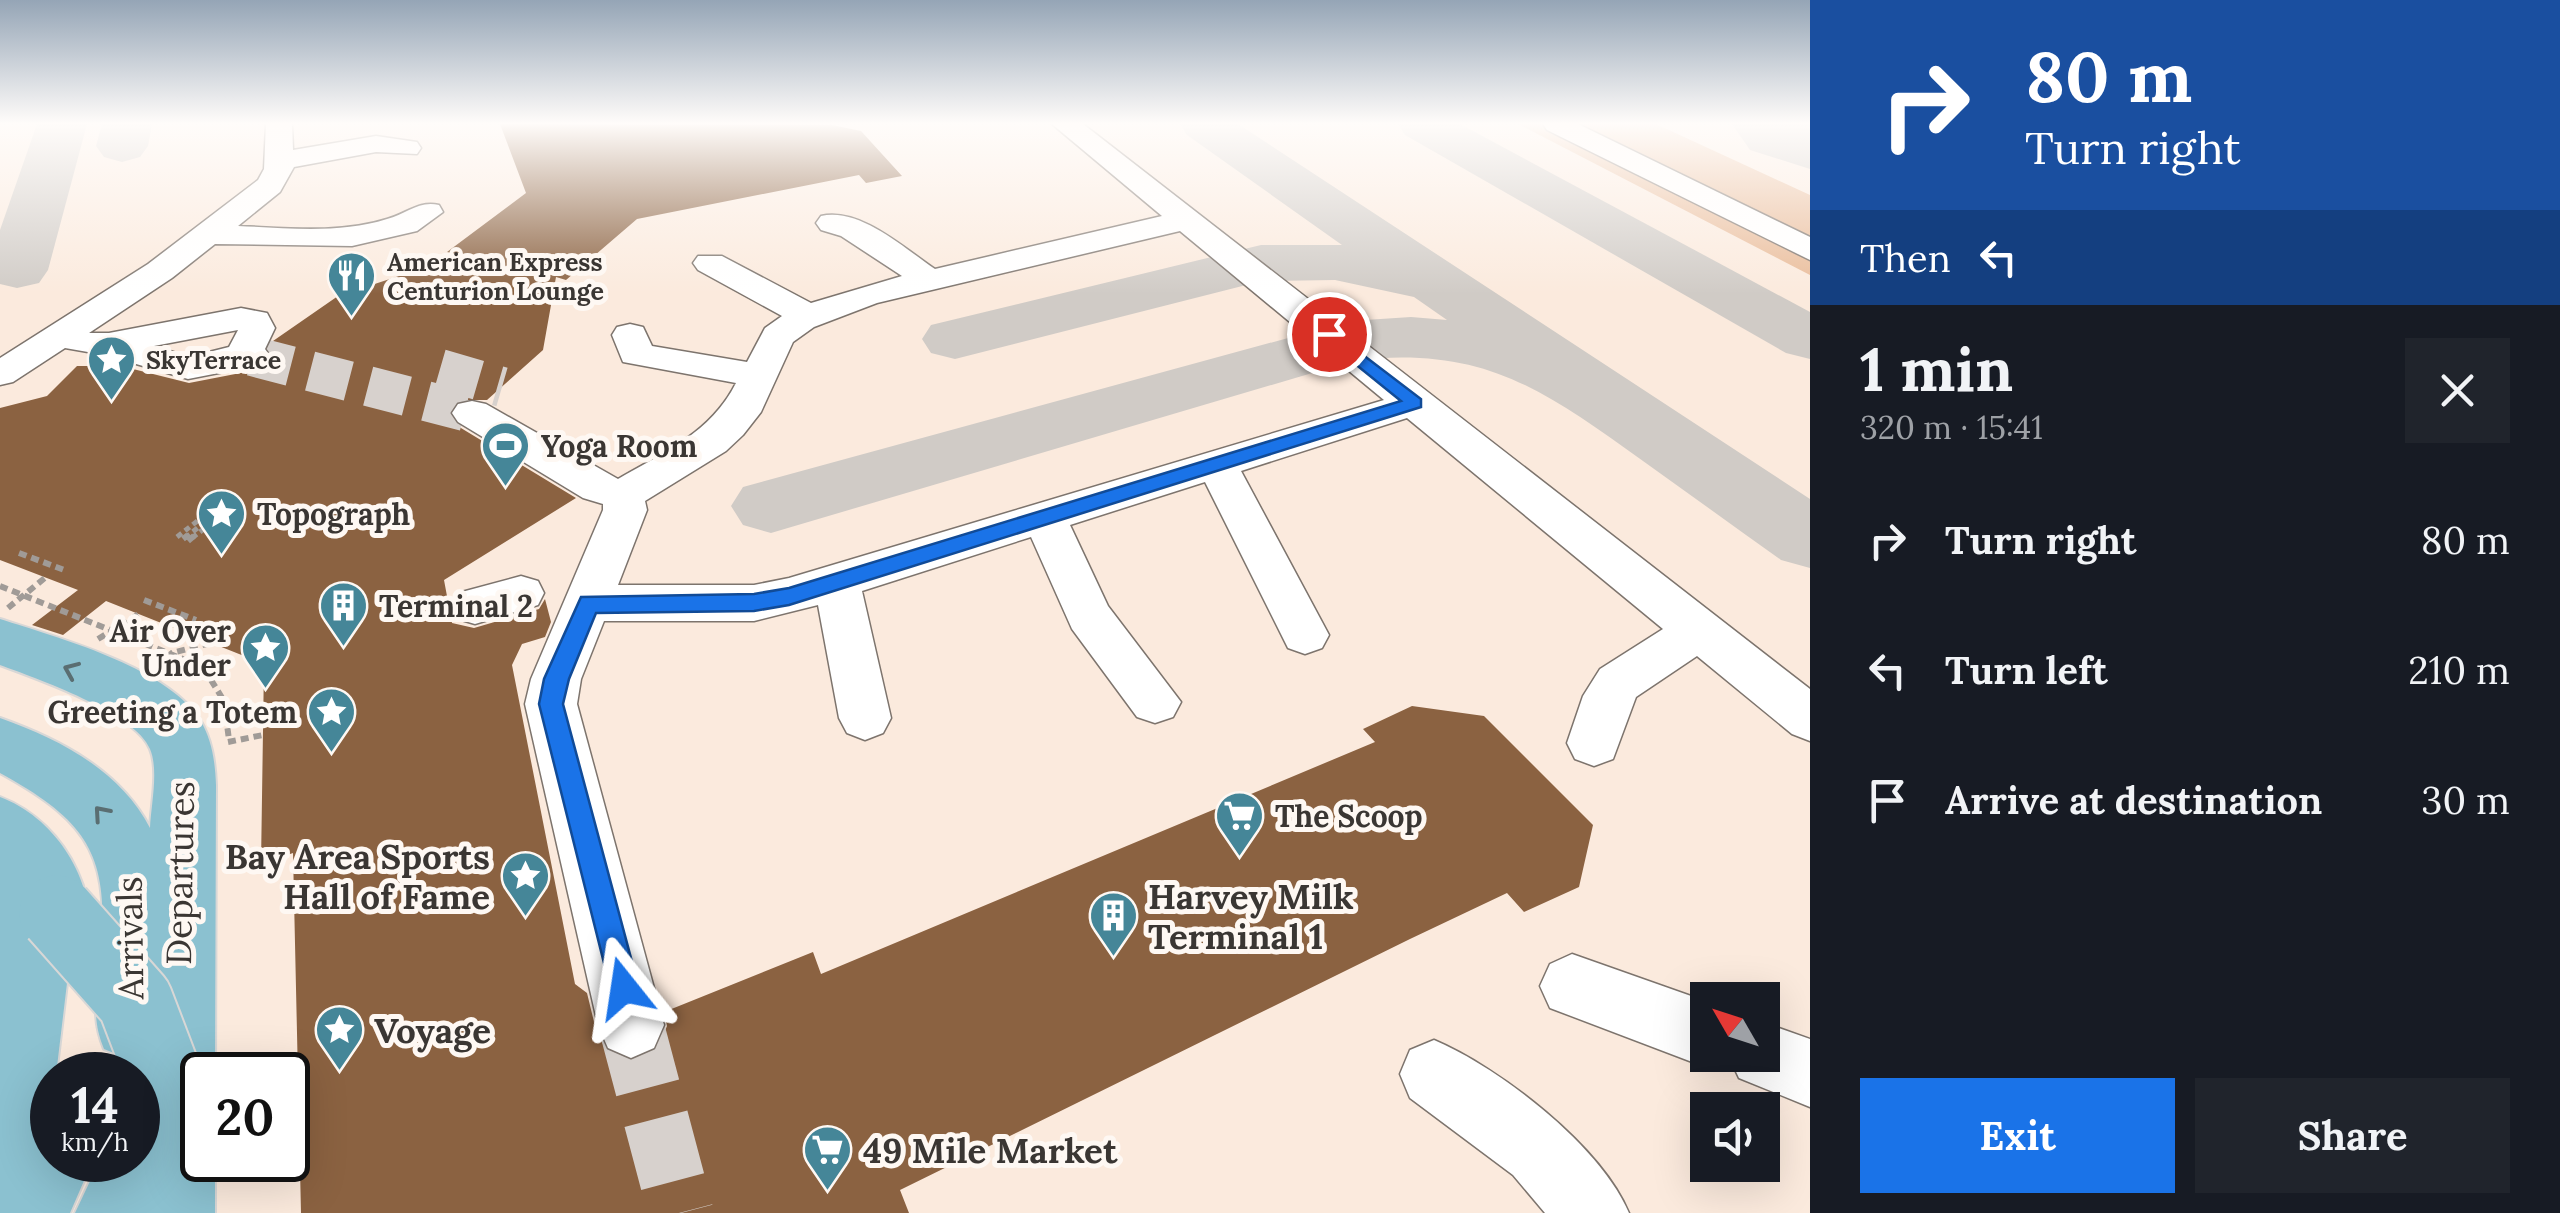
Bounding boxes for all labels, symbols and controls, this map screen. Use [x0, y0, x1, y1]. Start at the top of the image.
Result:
text: 80 m [2025, 32, 2192, 121]
icon: right [1860, 40, 1990, 170]
text: Turn right [2025, 119, 2241, 176]
icon: left [1971, 230, 2026, 285]
text: Then [1860, 234, 1951, 282]
place label: American Express Centurion Lounge [387, 246, 604, 307]
restaurant icon: American Express Centurion Lounge [326, 250, 378, 318]
pin [1287, 292, 1372, 377]
icon: arrive [1302, 307, 1357, 362]
text: 1 min [1860, 331, 2013, 407]
place icon: SkyTerrace [85, 334, 137, 402]
button: close [2405, 338, 2510, 443]
place label: SkyTerrace [146, 344, 281, 376]
text: 320 m · 15:41 [1860, 407, 2043, 448]
sports icon: Yoga Room [480, 420, 532, 488]
place label: Yoga Room [541, 427, 698, 466]
place icon: Topograph [196, 488, 248, 556]
place label: Topograph [257, 495, 411, 534]
icon: right [1860, 513, 1915, 568]
text: Turn right [1945, 516, 2136, 564]
text: 80 m [2421, 516, 2510, 564]
building icon: Terminal 2 [318, 580, 370, 648]
place label: Terminal 2 [379, 587, 533, 625]
place label: Air Over Under [110, 612, 232, 684]
place icon: Air Over Under [240, 622, 292, 690]
icon: left [1860, 643, 1915, 698]
text: Turn left [1945, 646, 2108, 694]
text: 210 m [2408, 646, 2510, 694]
one-way arrow [63, 662, 81, 682]
place icon: Greeting a Totem [306, 686, 358, 754]
place label: Greeting a Totem [47, 693, 297, 732]
icon: arrive [1860, 773, 1915, 828]
text: Arrive at destination [1945, 776, 2322, 824]
text: 30 m [2421, 776, 2510, 824]
street label: Departures [156, 781, 204, 965]
supermarket icon: The Scoop [1214, 790, 1266, 858]
place label: The Scoop [1275, 797, 1423, 835]
one-way arrow [95, 806, 113, 824]
place label: Bay Area Sports Hall of Fame [225, 834, 490, 919]
place icon: Bay Area Sports Hall of Fame [499, 850, 551, 918]
place label: Harvey Milk Terminal 1 [1148, 874, 1354, 959]
street label: Arrivals [106, 876, 154, 1001]
building icon: Harvey Milk Terminal 1 [1087, 890, 1139, 958]
position arrow [572, 936, 676, 1040]
north arrow [1690, 982, 1780, 1072]
map controls [1690, 982, 1780, 1182]
place icon: Voyage [313, 1004, 365, 1072]
place label: Voyage [374, 1008, 491, 1053]
speed limit sign: 20 [180, 1052, 310, 1182]
text: 14 [71, 1073, 119, 1137]
button: Exit [1860, 1078, 2175, 1193]
button: Share [2195, 1078, 2510, 1193]
button: sound [1690, 1092, 1780, 1182]
supermarket icon: 49 Mile Market [802, 1124, 854, 1192]
text: km/h [61, 1126, 129, 1158]
place label: 49 Mile Market [863, 1128, 1118, 1173]

